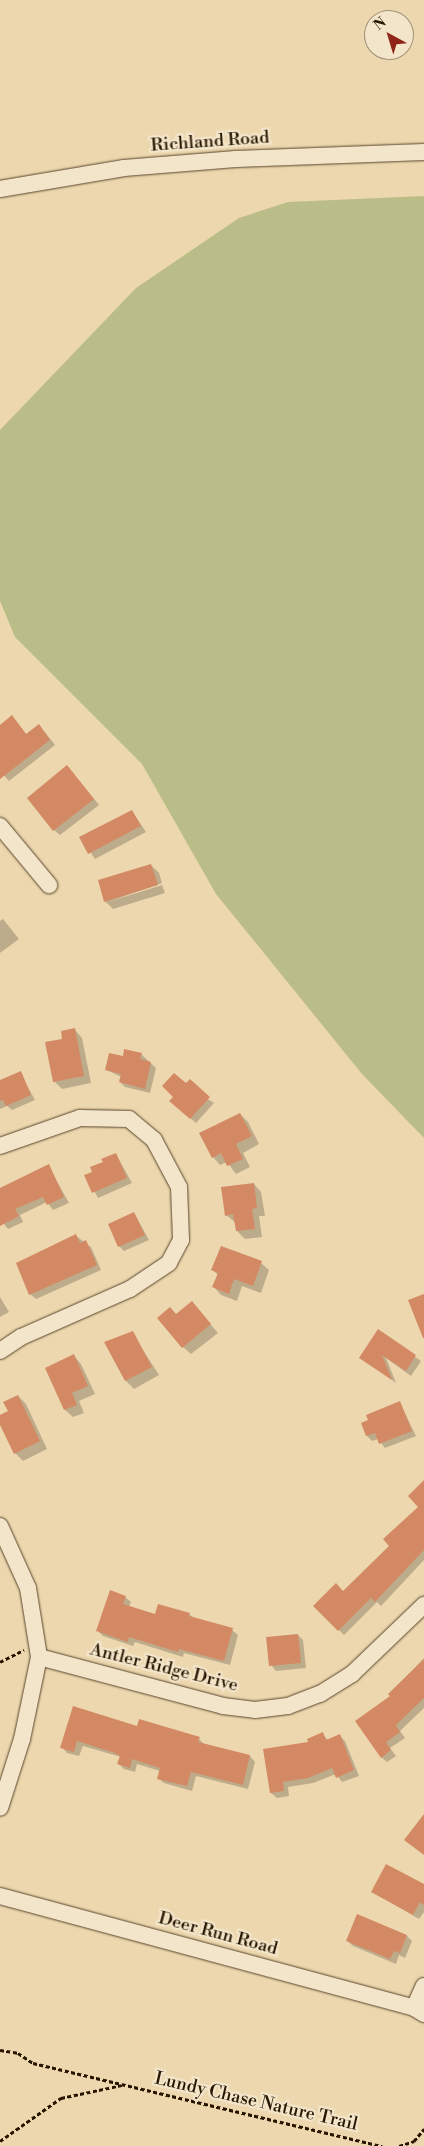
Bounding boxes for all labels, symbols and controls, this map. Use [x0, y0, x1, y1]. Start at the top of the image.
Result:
north arrow [364, 10, 414, 60]
text: N [370, 14, 390, 35]
street label: Richland Road [150, 127, 270, 157]
street label: Antler Ridge Drive [88, 1639, 240, 1697]
street label: Deer Run Road [156, 1908, 280, 1960]
street label: Lundy Chase Nature Trail [152, 2068, 360, 2136]

